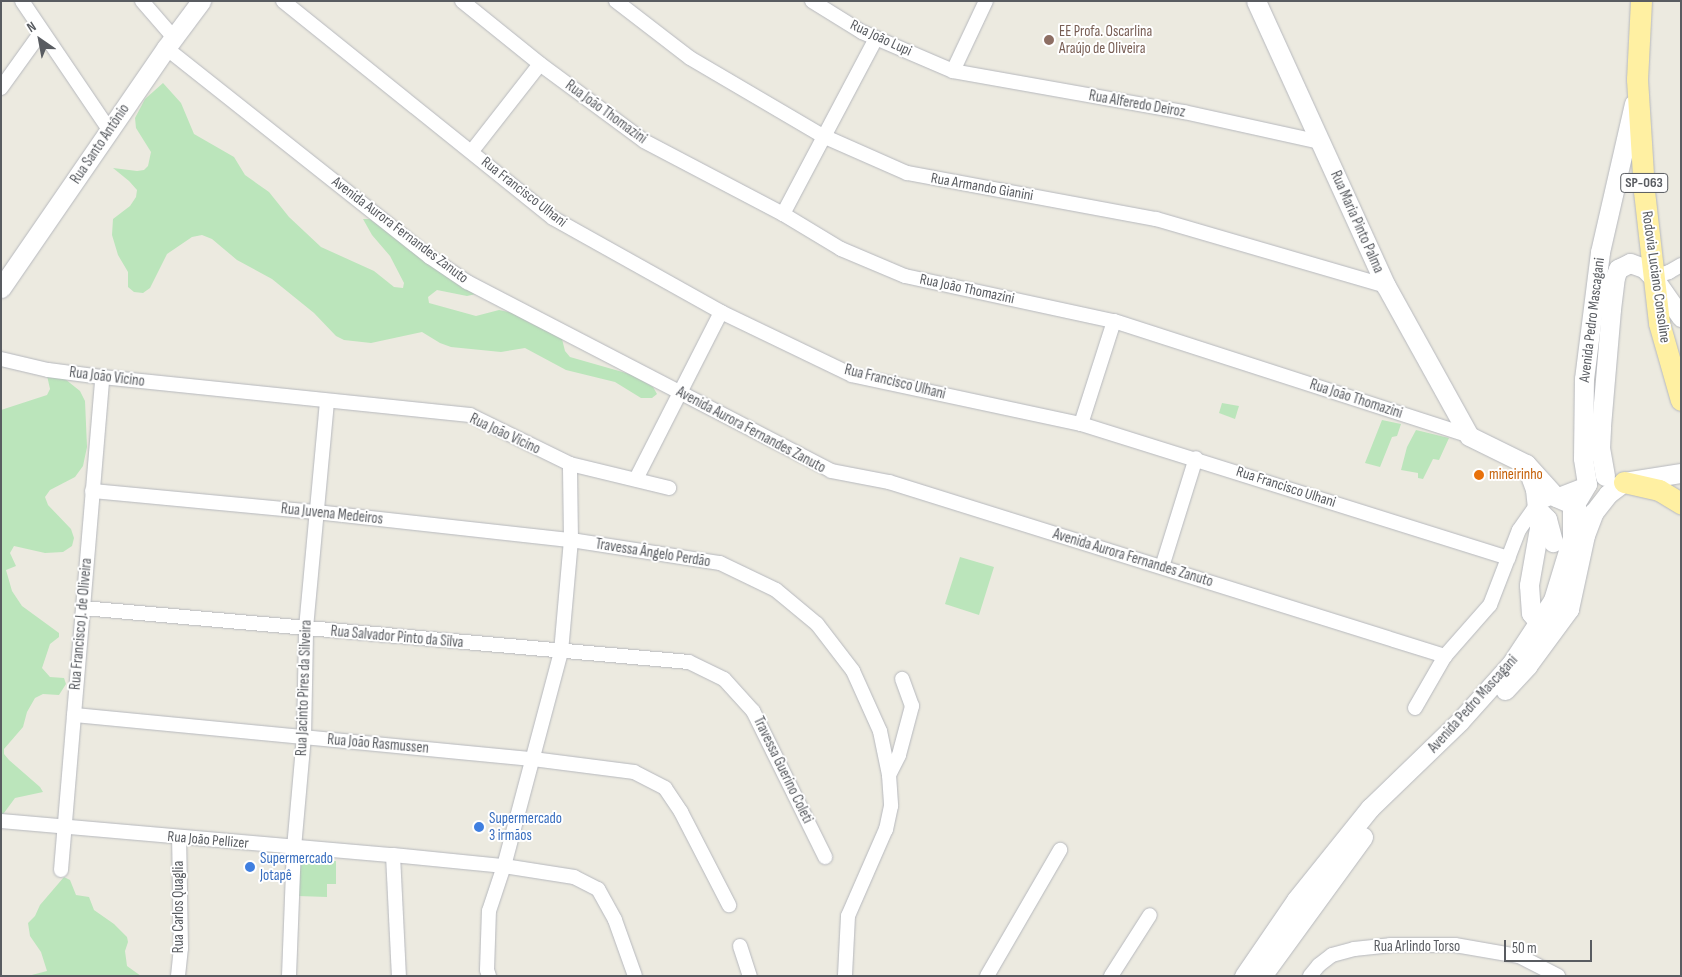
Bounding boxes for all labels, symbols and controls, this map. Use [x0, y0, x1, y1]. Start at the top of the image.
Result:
north arrow [15, 15, 65, 65]
street label: Rua João Lupi [847, 16, 915, 60]
text: N [24, 18, 39, 36]
place label: EE Profa. Oscarlina Araújo de Oliveira [1059, 22, 1152, 57]
marker: EE Profa. Oscarlina Araújo de Oliveira [1043, 34, 1055, 46]
street label: Rua João Thomazini [562, 76, 650, 148]
street label: Rua Alferedo Deiroz [1087, 87, 1187, 121]
street label: Rua Santo Antônio [67, 101, 133, 187]
street label: Rua Francisco Ulhani [478, 153, 570, 231]
street label: Rua Maria Pinto Palma [1326, 168, 1388, 276]
street label: Rua Armando Gianini [929, 169, 1035, 205]
road number: SP-063 [1619, 172, 1669, 194]
street label: Avenida Aurora Fernandes Zanuto [328, 173, 472, 287]
street label: Rodovia Luciano Consoline [1638, 210, 1674, 344]
street label: Avenida Pedro Mascagani [1575, 257, 1609, 383]
street label: Rua João Thomazini [918, 270, 1016, 308]
street label: Rua Francisco Ulhani [843, 361, 947, 403]
street label: Rua João Vicino [68, 363, 146, 391]
street label: Rua João Thomazini [1307, 376, 1405, 422]
street label: Avenida Aurora Fernandes Zanuto [673, 383, 829, 477]
street label: Rua João Vicino [467, 410, 543, 458]
street label: Rua Francisco Ulhani [1234, 462, 1338, 512]
place label: mineirinho [1489, 466, 1543, 484]
marker: mineirinho [1473, 469, 1485, 481]
street label: Rua Juvena Medeiros [280, 500, 384, 528]
street label: Avenida Aurora Fernandes Zanuto [1051, 525, 1215, 591]
street label: Travessa Ângelo Perdão [594, 535, 712, 571]
street label: Rua Francisco J. de Oliveira [66, 557, 96, 691]
street label: Rua Jacinto Pires da Silveira [293, 620, 315, 756]
street label: Rua Salvador Pinto da Silva [330, 622, 464, 652]
street label: Avenida Pedro Mascagani [1424, 651, 1522, 757]
street label: Travessa Guerino Coleti [749, 714, 817, 826]
street label: Rua João Rasmussen [326, 731, 430, 757]
place label: Supermercado 3 irmãos [489, 809, 562, 844]
marker: Supermercado 3 irmãos [473, 821, 485, 833]
street label: Rua João Pellizer [167, 827, 249, 853]
place label: Supermercado Jotapê [260, 849, 333, 884]
street label: Rua Carlos Quaglia [170, 861, 188, 953]
marker: Supermercado Jotapê [244, 861, 256, 873]
scale bar [1507, 930, 1594, 962]
street label: Rua Arlindo Torso [1374, 938, 1460, 956]
text: 50 m [1512, 939, 1537, 958]

